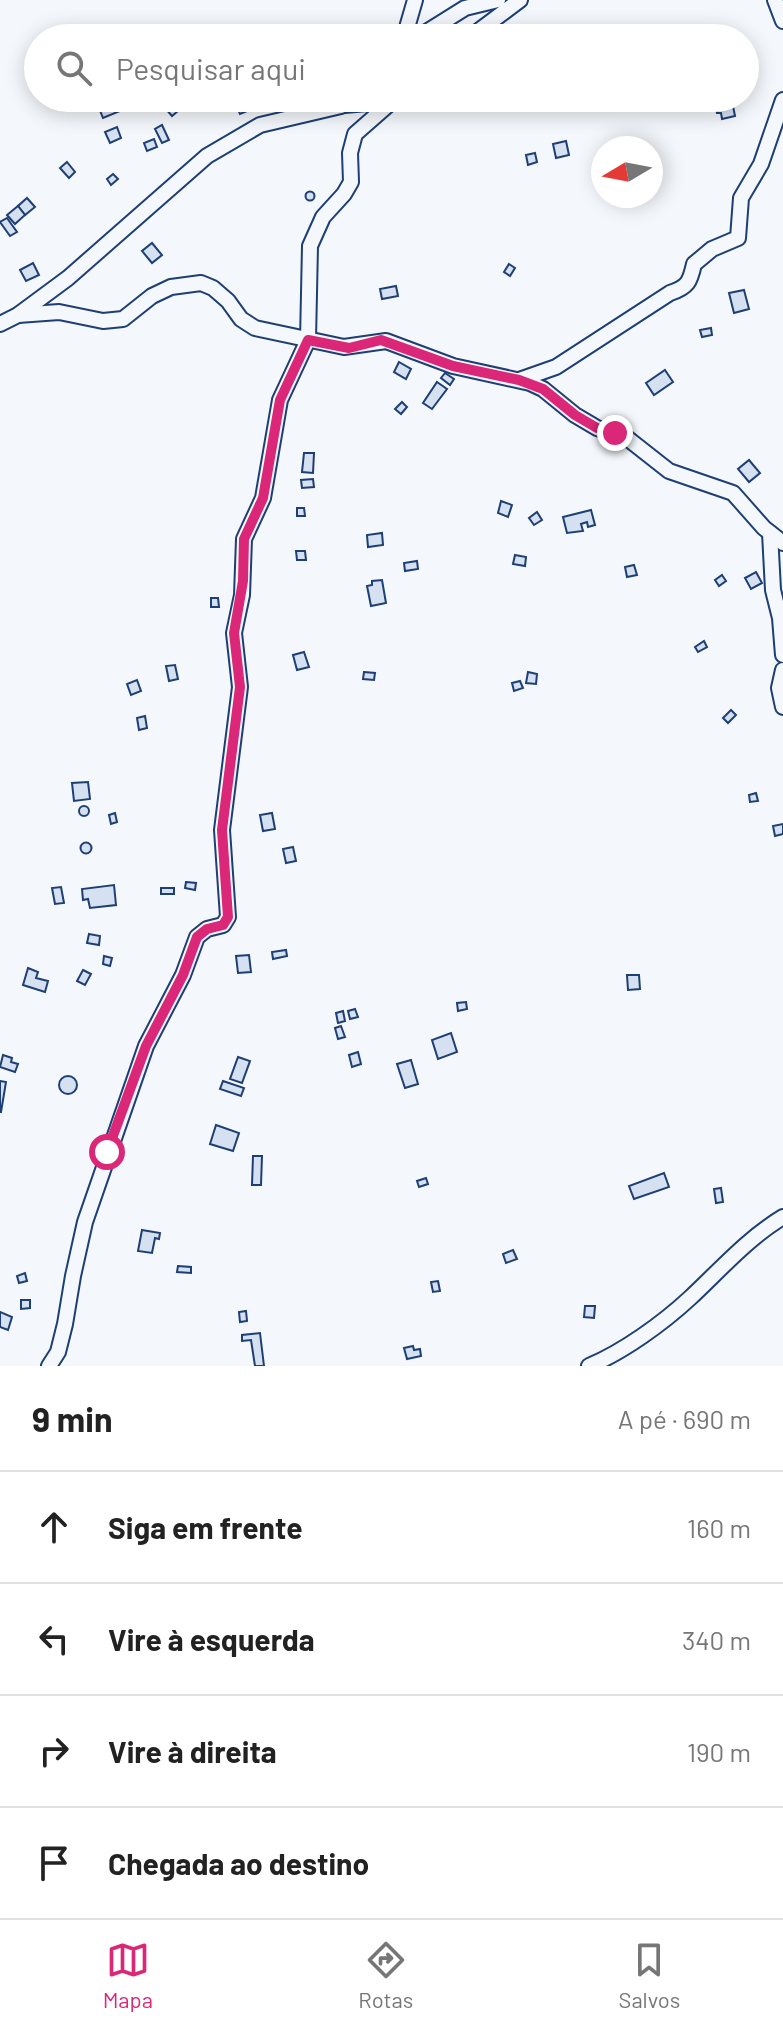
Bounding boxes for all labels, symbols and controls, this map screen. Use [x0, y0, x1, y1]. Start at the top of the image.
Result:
search box [24, 24, 759, 112]
icon: search [52, 46, 96, 90]
text: Pesquisar aqui [116, 50, 306, 86]
north arrow [591, 136, 663, 208]
route end [597, 415, 633, 451]
route start [89, 1134, 125, 1170]
text: 9 min [32, 1398, 113, 1439]
text: A pé · 690 m [618, 1403, 751, 1434]
icon: ahead [32, 1505, 76, 1549]
text: Siga em frente [108, 1509, 303, 1545]
text: 160 m [687, 1512, 751, 1543]
icon: left [32, 1617, 76, 1661]
text: Vire à esquerda [108, 1621, 315, 1657]
text: 340 m [682, 1624, 751, 1655]
icon: right [32, 1729, 76, 1773]
text: Vire à direita [108, 1733, 277, 1769]
text: 190 m [687, 1736, 751, 1767]
icon: arrive [32, 1841, 76, 1885]
text: Chegada ao destino [108, 1845, 369, 1881]
tab: Mapa [103, 1938, 153, 2012]
tab: Rotas [358, 1938, 413, 2012]
tab: Salvos [619, 1938, 680, 2012]

